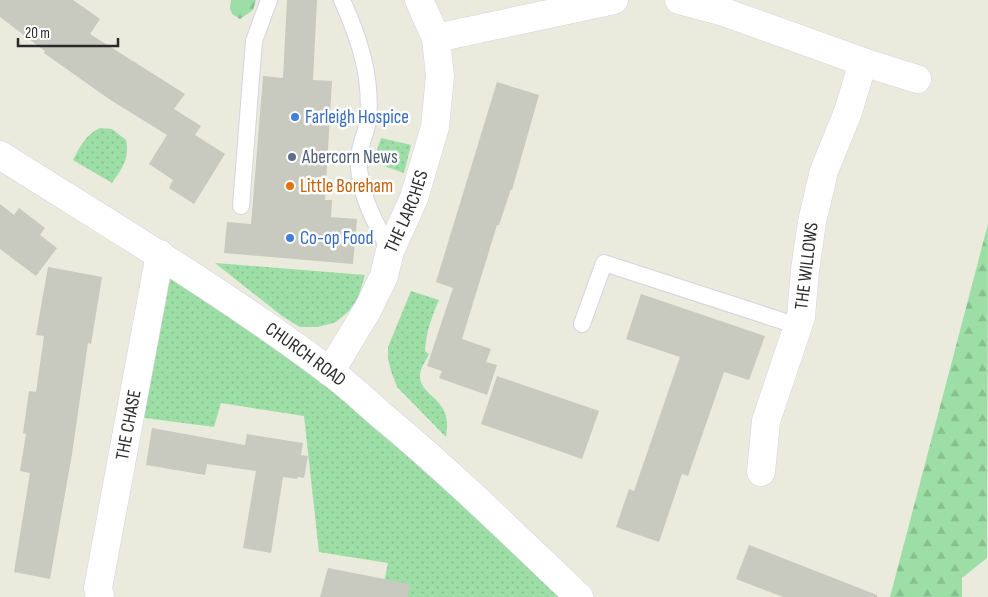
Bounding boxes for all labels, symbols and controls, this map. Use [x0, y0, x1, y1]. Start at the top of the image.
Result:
scale bar [18, 15, 118, 47]
text: 20 m [25, 24, 50, 43]
place label: Farleigh Hospice [305, 106, 409, 129]
marker: Farleigh Hospice [289, 111, 301, 123]
place label: Abercorn News [301, 146, 398, 169]
marker: Abercorn News [286, 151, 298, 163]
street label: THE LARCHES [379, 167, 433, 256]
place label: Little Boreham [300, 175, 393, 198]
marker: Little Boreham [284, 180, 296, 192]
street label: THE WILLOWS [790, 221, 824, 311]
place label: Co-op Food [300, 227, 373, 250]
marker: Co-op Food [284, 232, 296, 244]
street label: CHURCH ROAD [261, 317, 351, 391]
street label: THE CHASE [110, 388, 146, 462]

